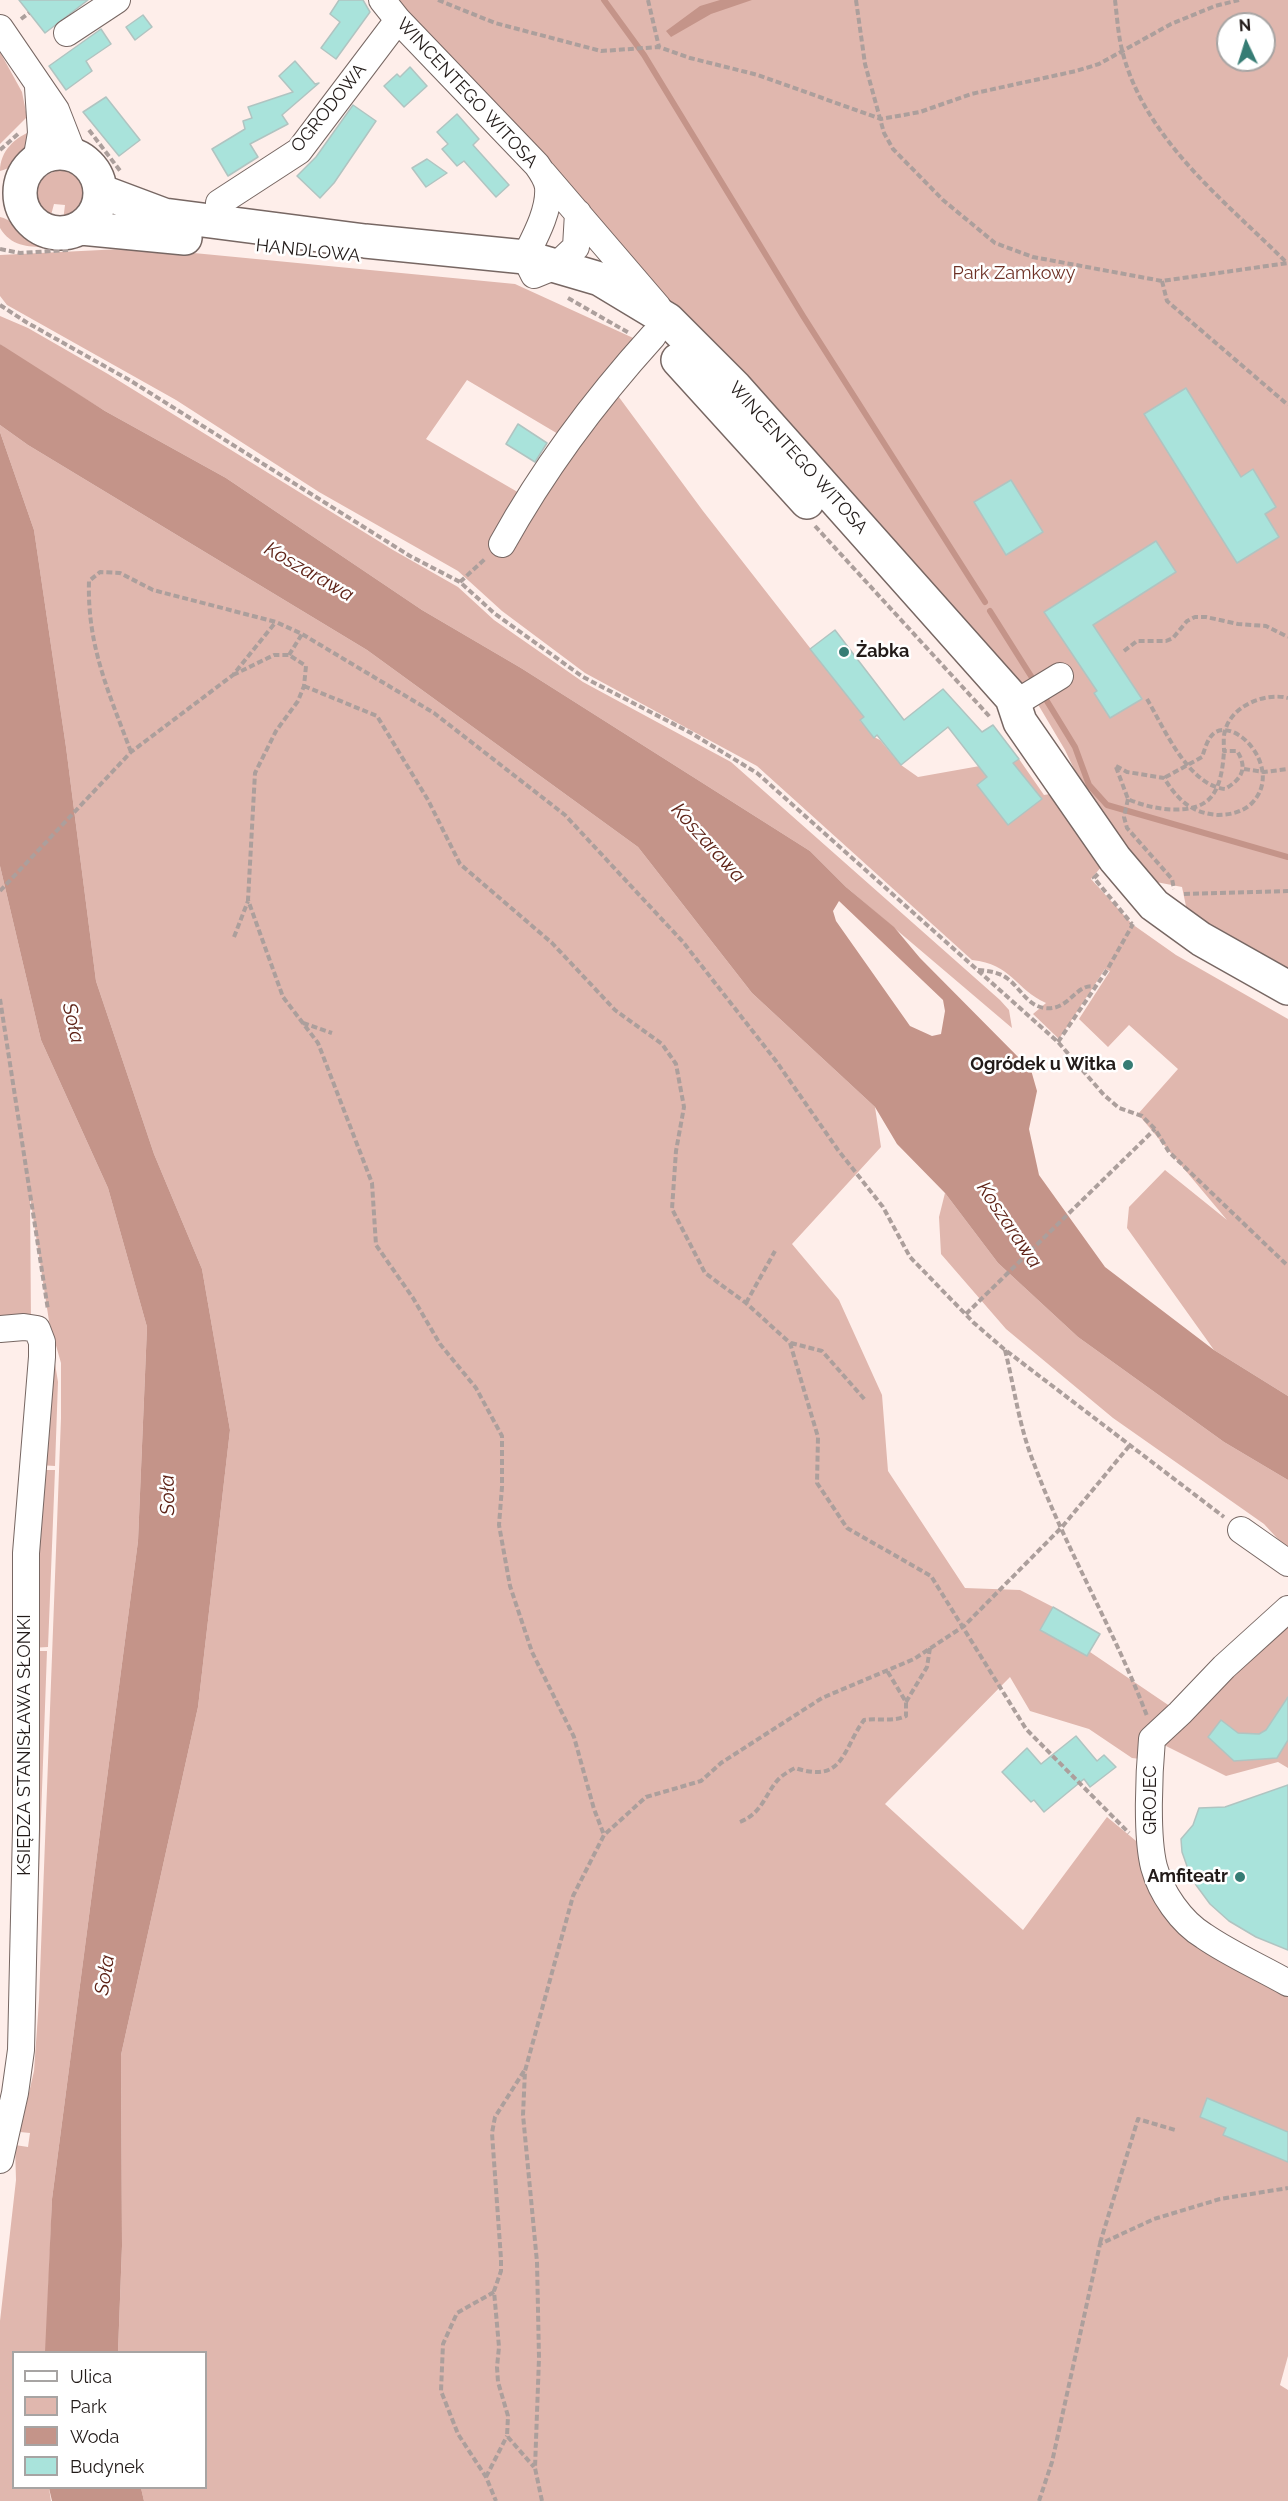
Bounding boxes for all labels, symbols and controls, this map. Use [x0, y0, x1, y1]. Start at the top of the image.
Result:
north arrow [1216, 12, 1276, 72]
street label: WINCENTEGO WITOSA [392, 13, 542, 173]
text: N [1238, 16, 1252, 35]
street label: OGRODOWA [287, 59, 371, 157]
street label: HANDLOWA [255, 235, 361, 267]
park label: Park Zamkowy [953, 263, 1075, 285]
street label: WINCENTEGO WITOSA [724, 377, 872, 539]
water label: Koszarawa [260, 537, 358, 607]
place label: Żabka [856, 641, 909, 663]
marker: Żabka [837, 645, 851, 659]
water label: Koszarawa [666, 798, 750, 888]
water label: Soła [57, 1000, 89, 1046]
place label: Ogródek u Witka [970, 1054, 1116, 1076]
marker: Ogródek u Witka [1121, 1058, 1135, 1072]
water label: Koszarawa [971, 1177, 1047, 1273]
water label: Soła [156, 1474, 180, 1516]
street label: KSIĘDZA STANISŁAWA SŁONKI [14, 1614, 36, 1876]
street label: GROJEC [1140, 1765, 1162, 1835]
place label: Amfiteatr [1147, 1866, 1228, 1888]
marker: Amfiteatr [1233, 1870, 1247, 1884]
water label: Soła [90, 1953, 120, 1997]
legend [12, 2351, 207, 2489]
text: Ulica [70, 2366, 112, 2387]
text: Park [70, 2396, 107, 2417]
text: Woda [70, 2426, 119, 2447]
text: Budynek [70, 2456, 144, 2477]

